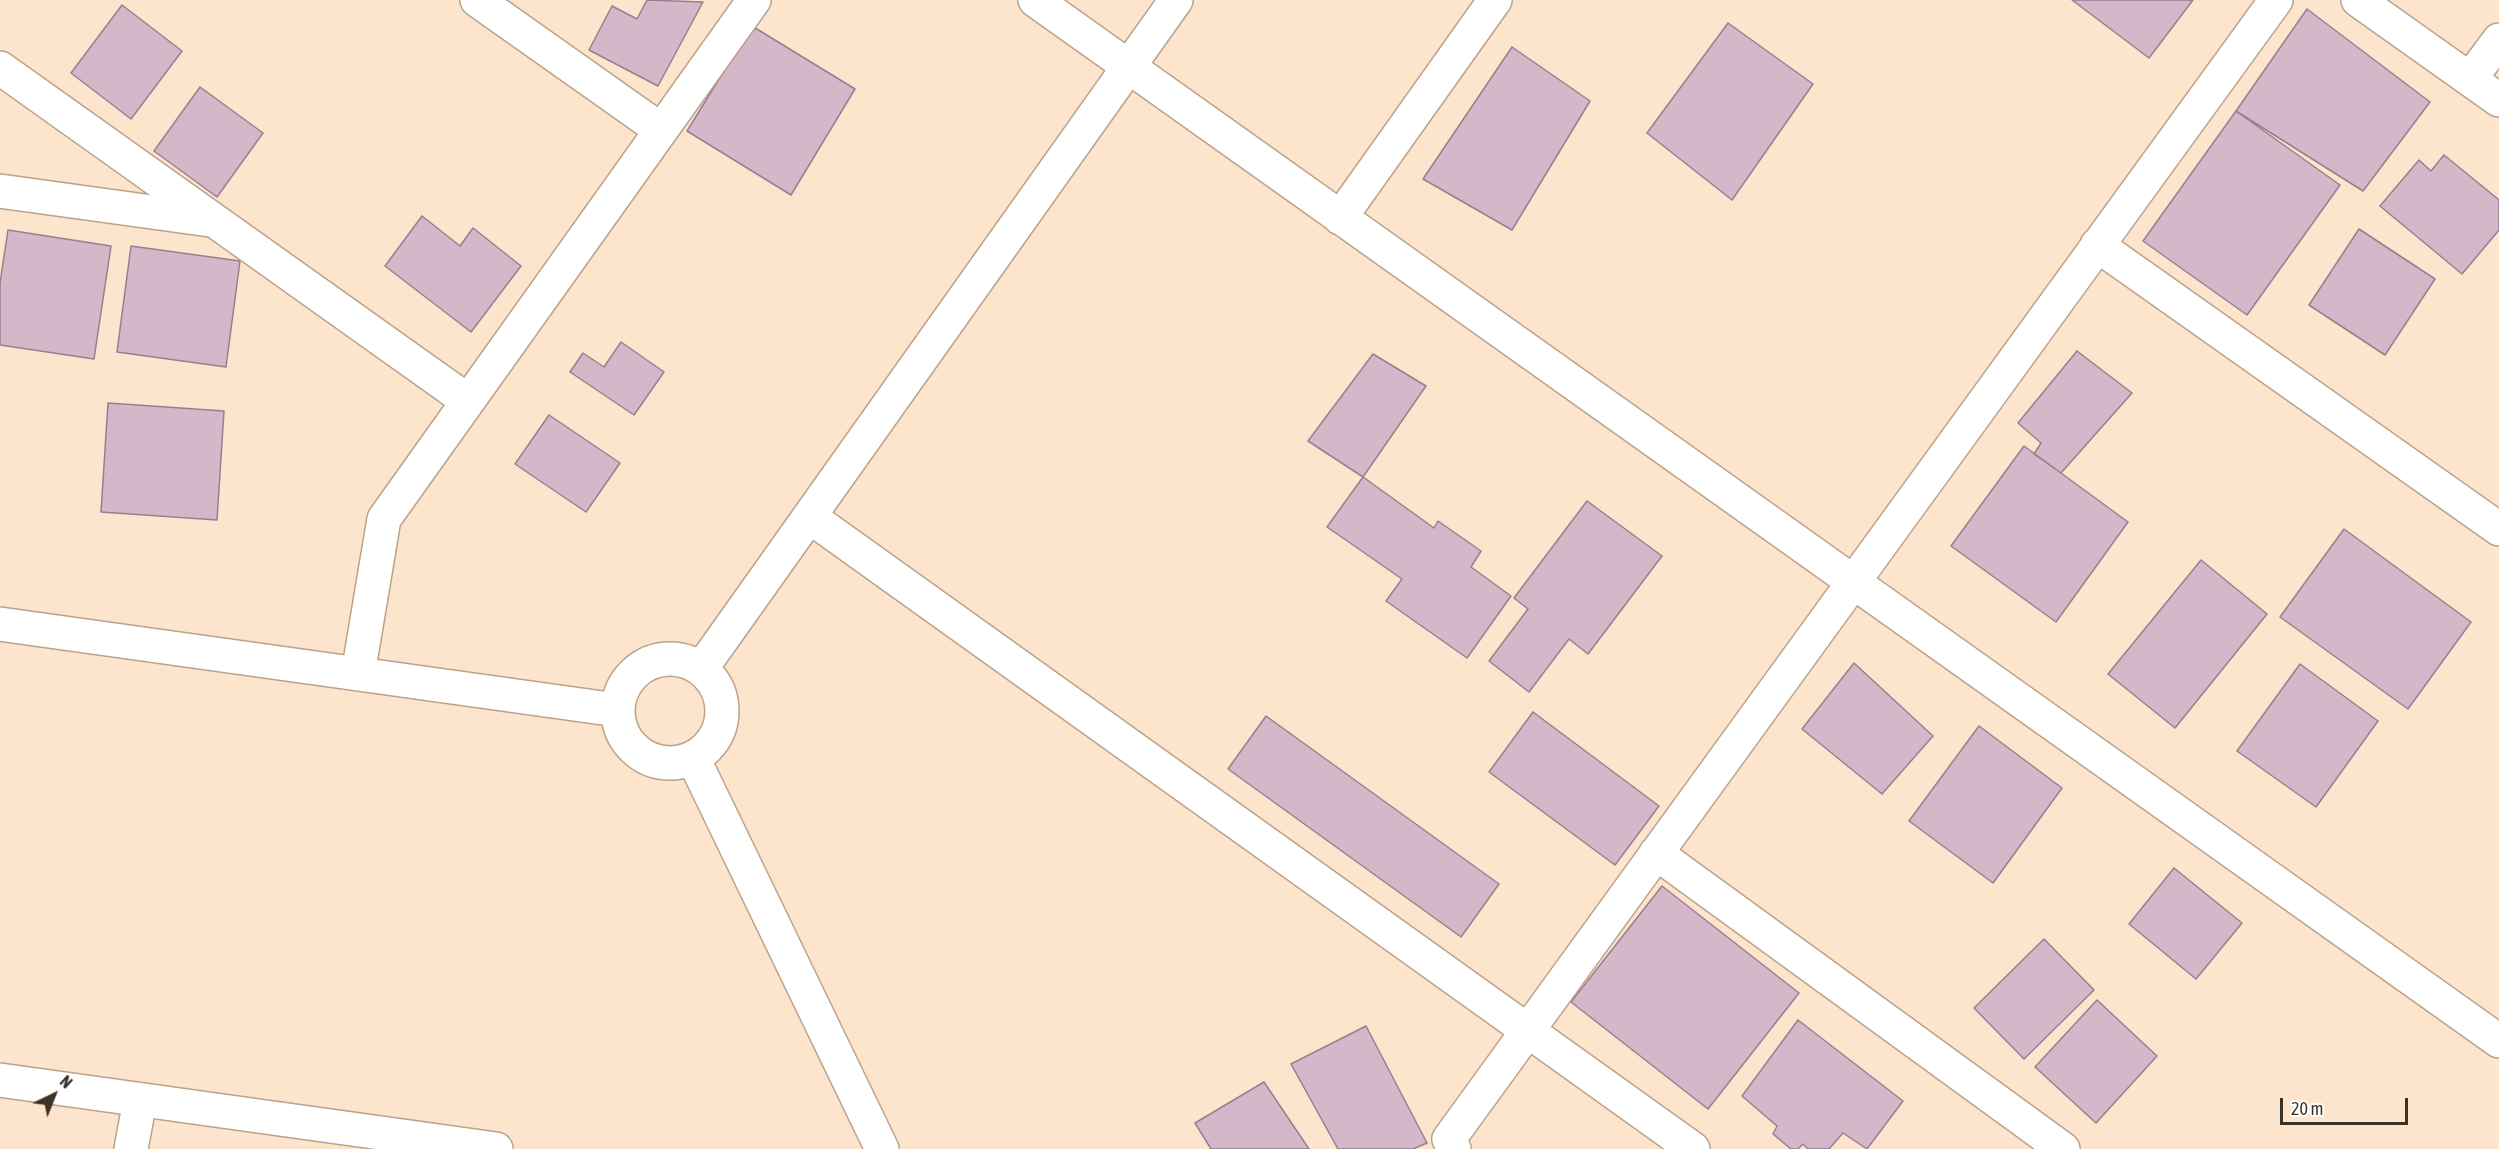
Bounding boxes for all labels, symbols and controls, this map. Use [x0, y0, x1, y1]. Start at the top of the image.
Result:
north arrow [24, 1065, 84, 1125]
text: N [57, 1072, 76, 1092]
scale bar [2283, 1086, 2410, 1124]
text: 20 m [2291, 1098, 2323, 1119]

